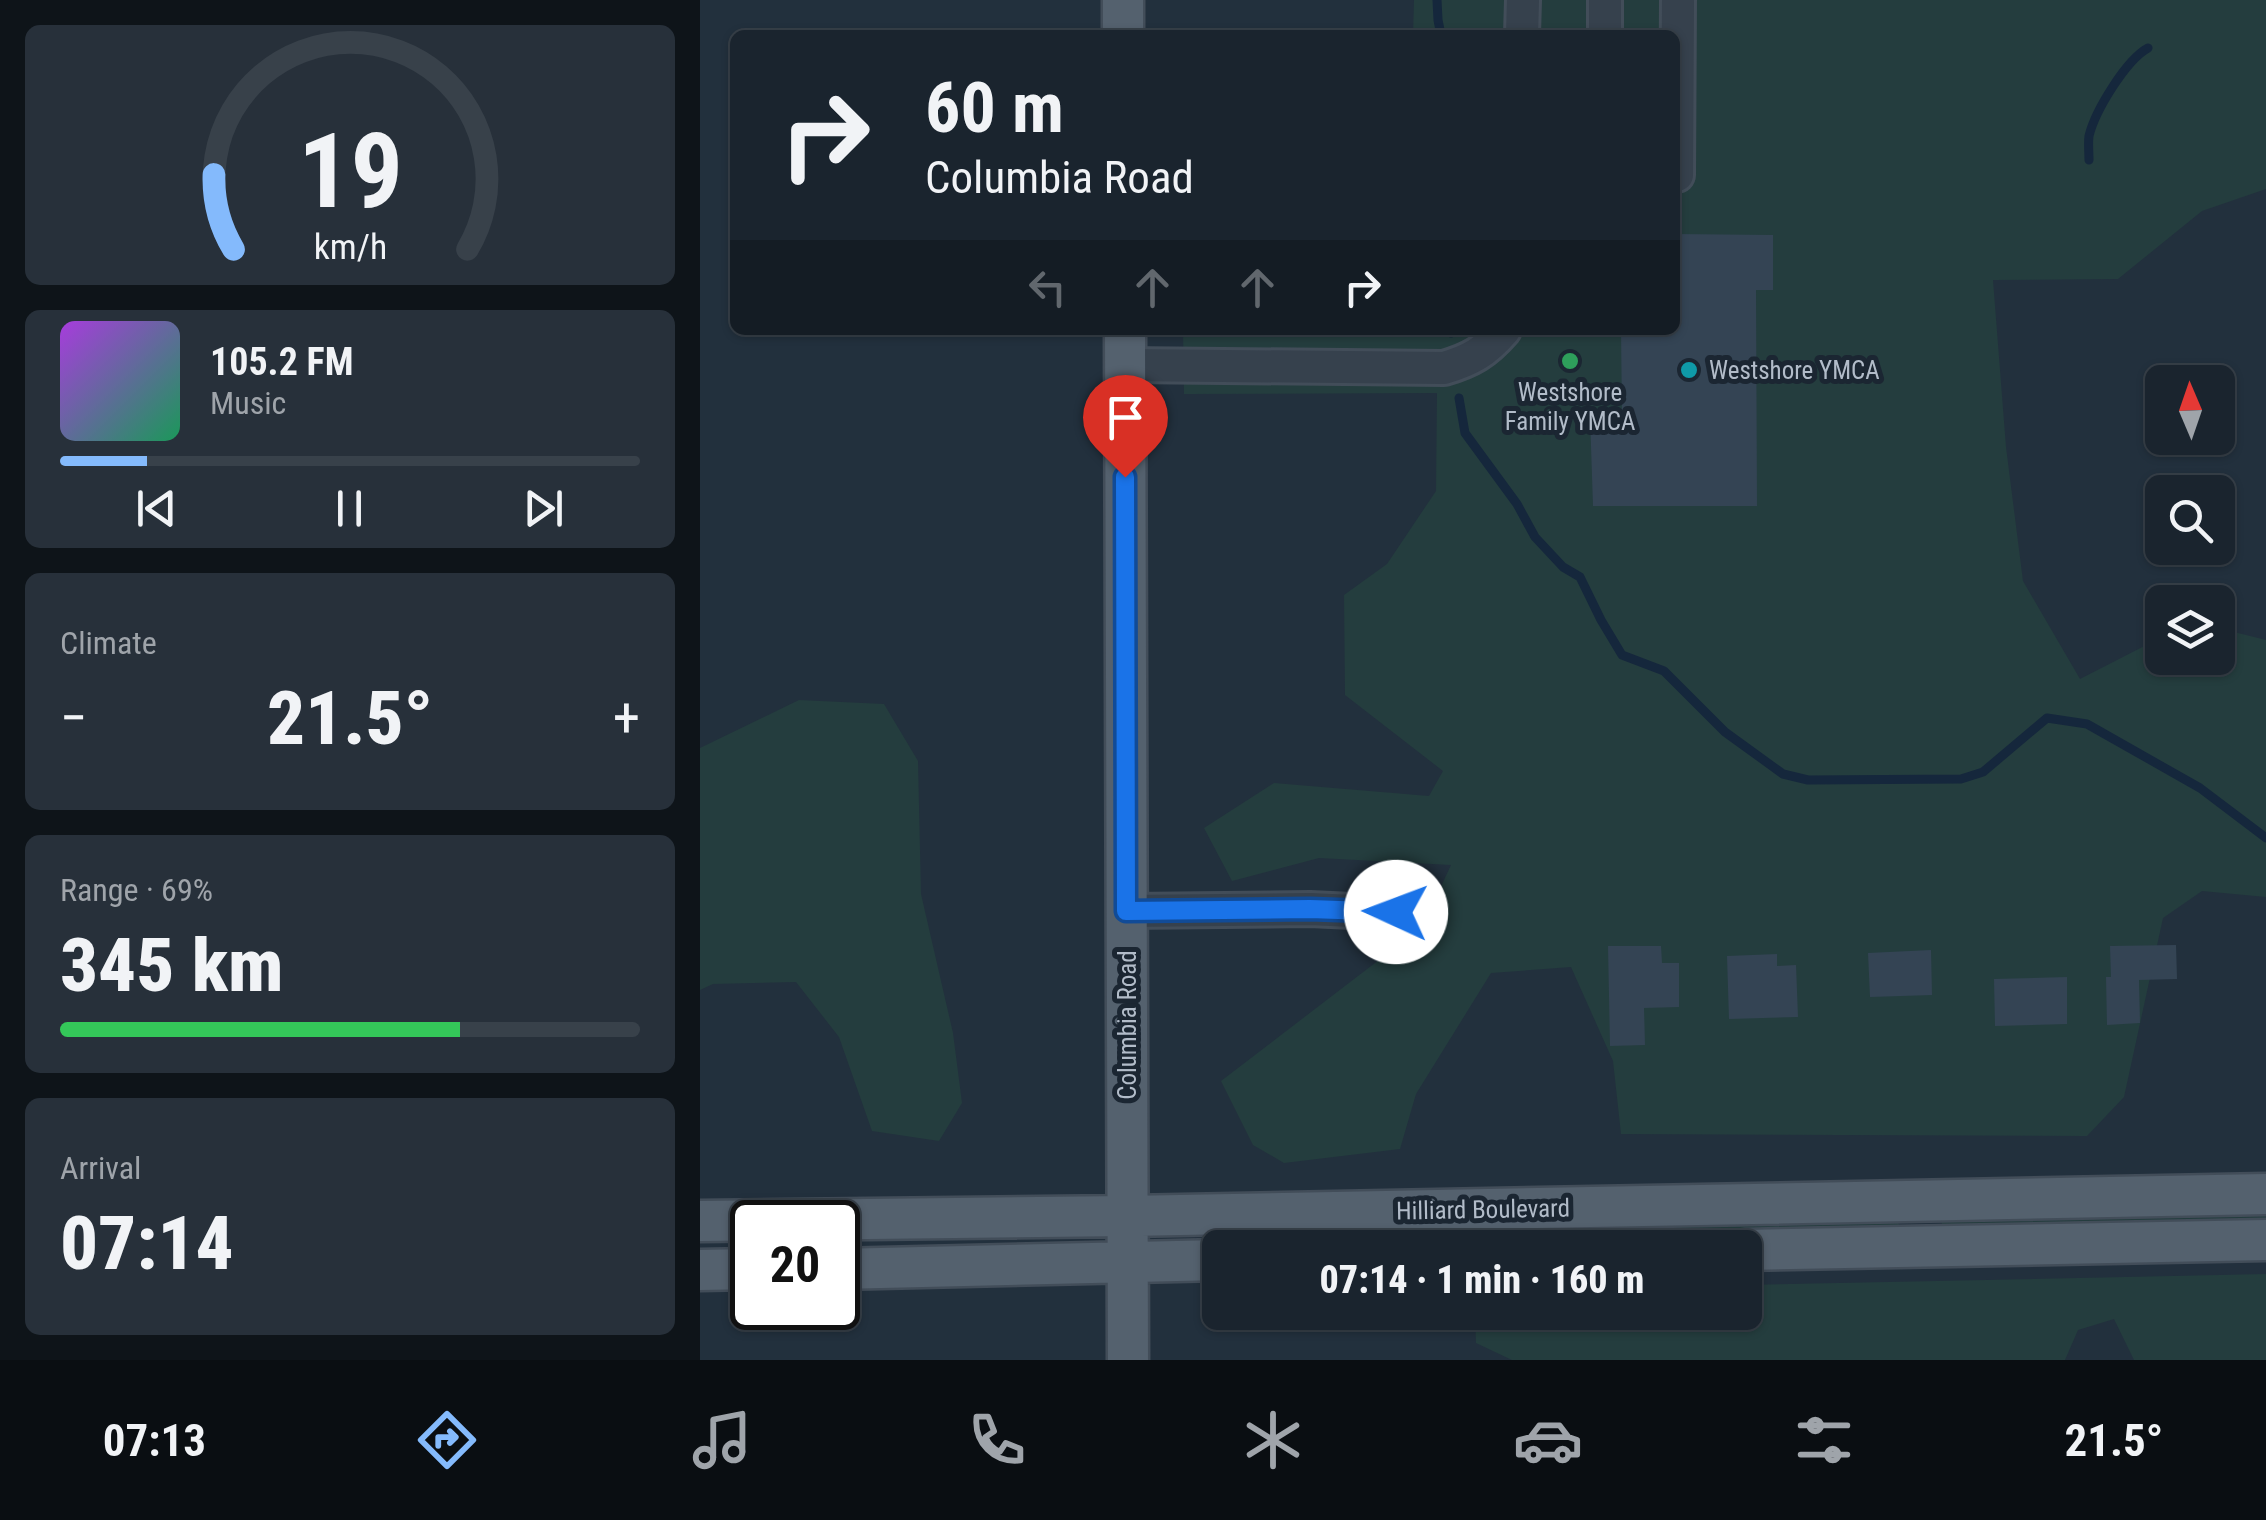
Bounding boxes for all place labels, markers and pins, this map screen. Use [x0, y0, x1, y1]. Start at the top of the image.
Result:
marker: Westshore Family YMCA [1559, 350, 1581, 372]
place label: Westshore YMCA [1709, 356, 1880, 385]
marker: Westshore YMCA [1678, 359, 1700, 381]
pin [1083, 375, 1168, 478]
place label: Westshore Family YMCA [1505, 378, 1635, 436]

